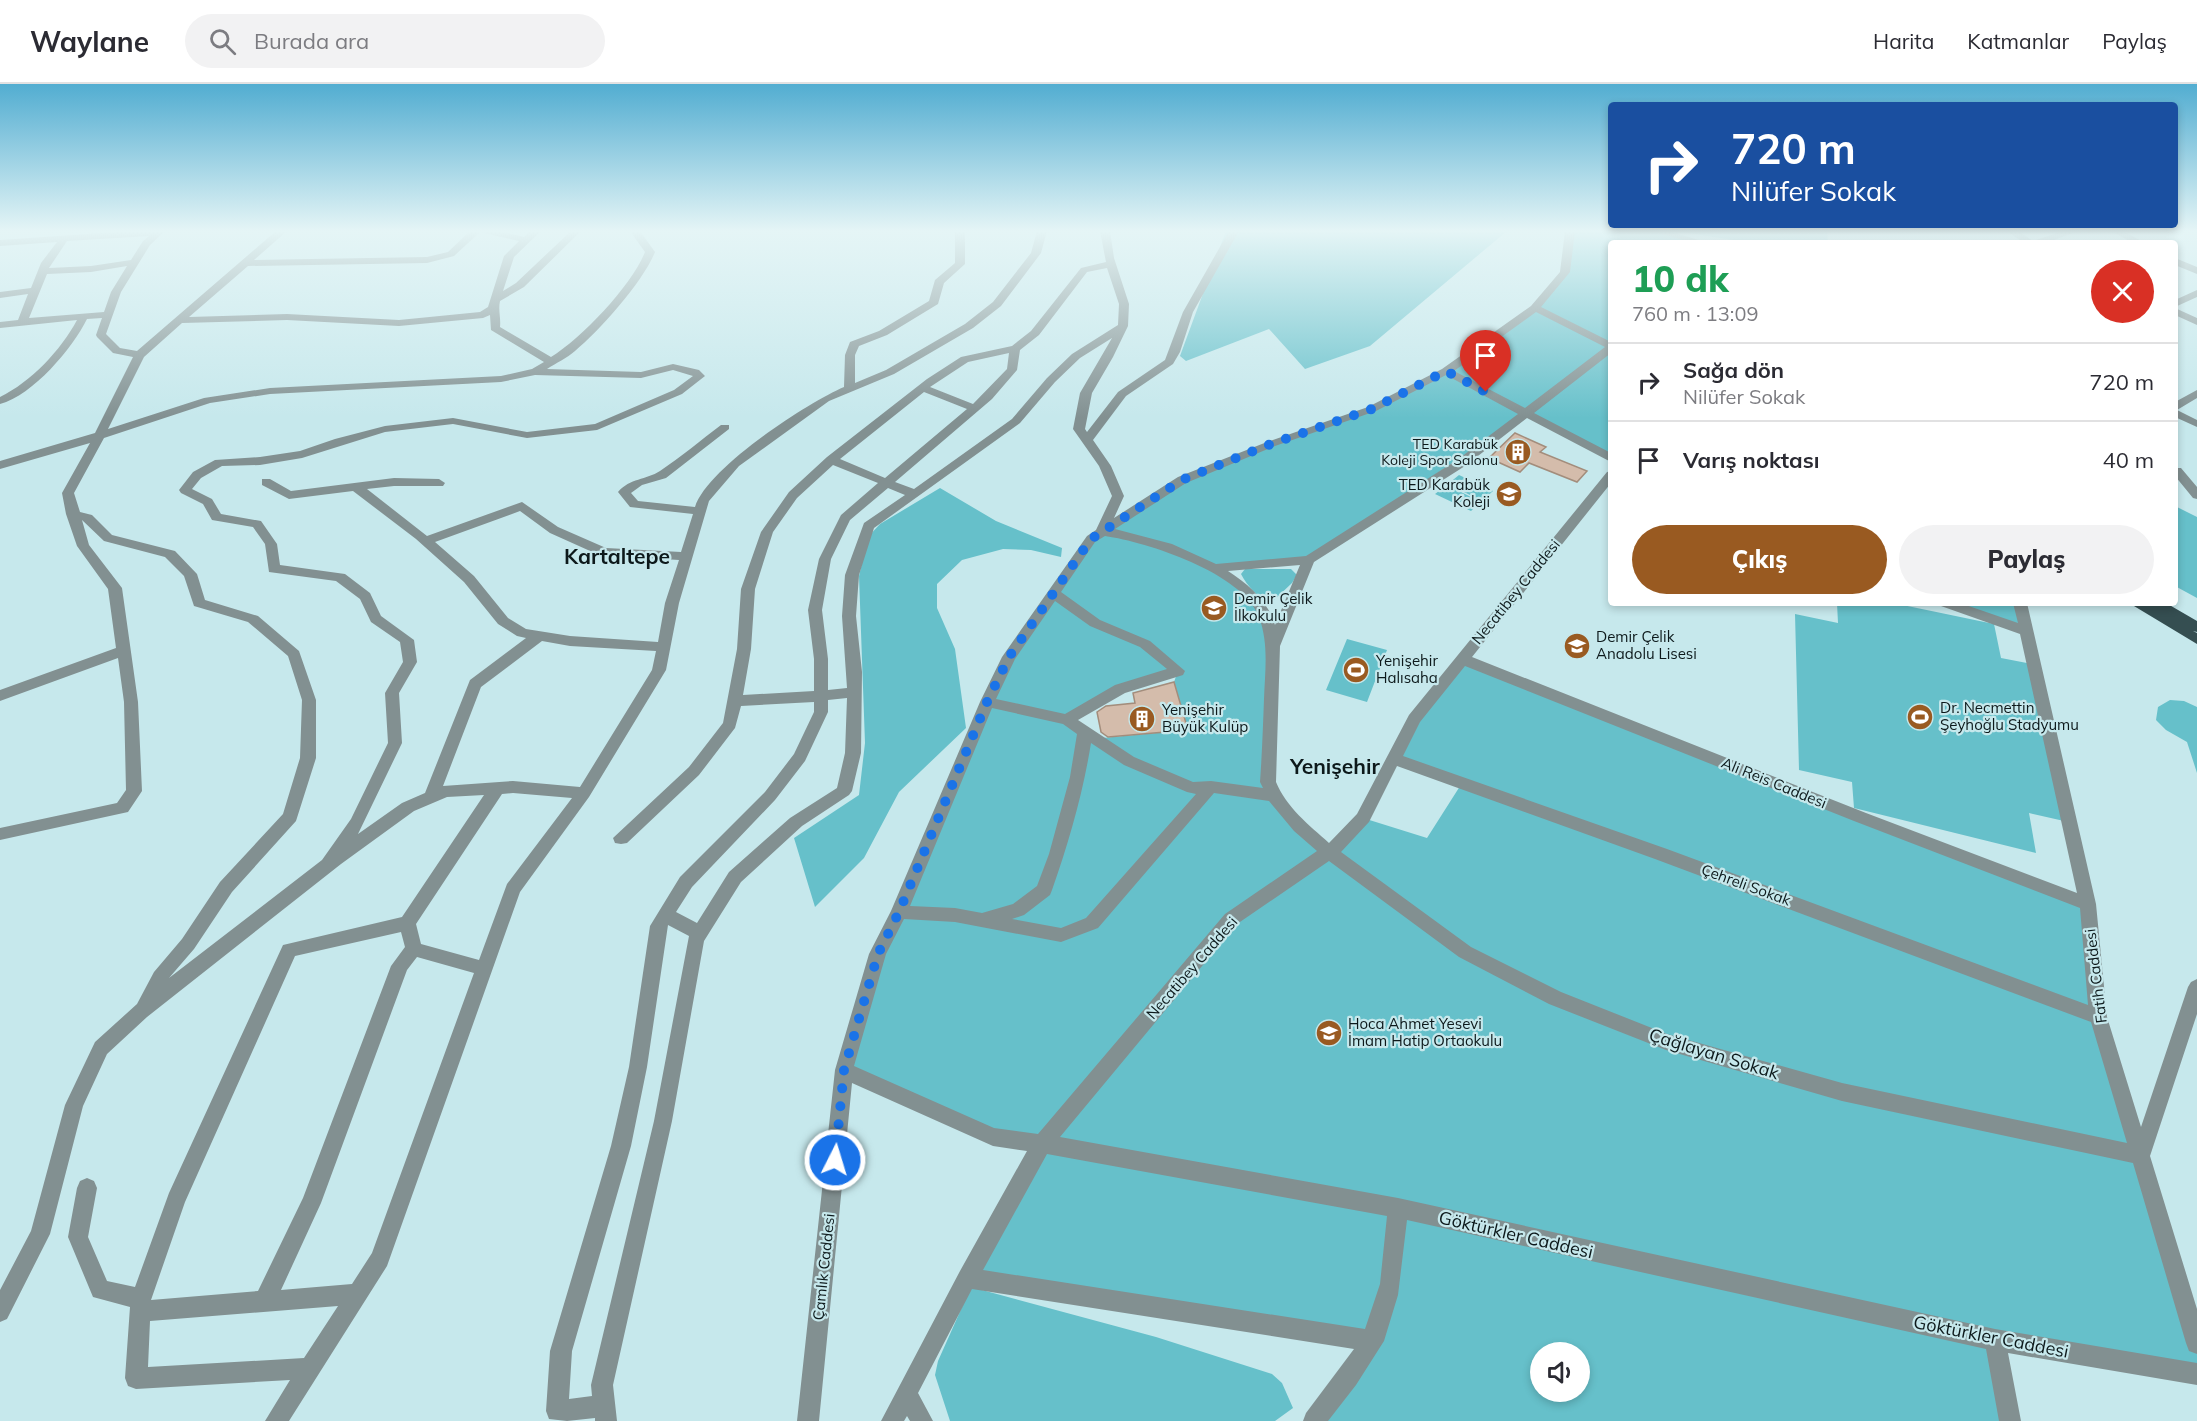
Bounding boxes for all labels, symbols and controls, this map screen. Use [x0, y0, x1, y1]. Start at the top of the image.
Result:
search box [185, 14, 605, 68]
text: Waylane [30, 24, 149, 59]
icon: search [206, 25, 239, 58]
text: Burada ara [254, 27, 369, 55]
text: Harita [1873, 28, 1934, 54]
text: Katmanlar [1967, 28, 2069, 54]
text: Paylaş [2102, 28, 2167, 54]
text: 720 m [1731, 122, 1856, 175]
icon: right [1632, 126, 1710, 204]
text: Nilüfer Sokak [1731, 174, 1896, 208]
text: 10 dk [1632, 256, 1729, 301]
button: close [2091, 260, 2154, 323]
text: 760 m · 13:09 [1632, 301, 1758, 326]
pin [1460, 330, 1511, 392]
icon: arrive [1469, 339, 1502, 372]
text: Sağa dön [1683, 356, 1784, 384]
icon: right [1632, 366, 1665, 399]
text: 720 m [2089, 368, 2154, 396]
text: Nilüfer Sokak [1683, 384, 1805, 409]
place label: TED Karabük Koleji Spor Salonu [1381, 435, 1499, 469]
building icon: TED Karabük Koleji Spor Salonu [1503, 437, 1533, 467]
icon: arrive [1632, 444, 1665, 477]
text: Varış noktası [1683, 446, 1819, 474]
text: 40 m [2103, 446, 2154, 474]
place label: TED Karabük Koleji [1399, 475, 1490, 511]
school or university icon: TED Karabük Koleji [1494, 479, 1524, 509]
button: Çıkış [1632, 525, 1887, 594]
button: Paylaş [1899, 525, 2154, 594]
street label: Necatibey Caddesi [1467, 535, 1564, 648]
district label: Kartaltepe [564, 543, 670, 569]
place label: Demir Çelik İlkokulu [1234, 589, 1313, 625]
school or university icon: Demir Çelik İlkokulu [1199, 593, 1229, 623]
place label: Demir Çelik Anadolu Lisesi [1596, 627, 1697, 663]
school or university icon: Demir Çelik Anadolu Lisesi [1562, 631, 1592, 661]
place label: Yenişehir Halısaha [1375, 651, 1438, 687]
sports icon: Yenişehir Halısaha [1341, 655, 1371, 685]
place label: Dr. Necmettin Şeyhoğlu Stadyumu [1940, 698, 2079, 734]
place label: Yenişehir Büyük Kulüp [1161, 700, 1248, 736]
sports icon: Dr. Necmettin Şeyhoğlu Stadyumu [1905, 702, 1935, 732]
building icon: Yenişehir Büyük Kulüp [1127, 704, 1157, 734]
district label: Yenişehir [1289, 753, 1381, 779]
street label: Ali Reis Caddesi [1719, 753, 1830, 812]
street label: Çehreli Sokak [1699, 860, 1794, 910]
street label: Necatibey Caddesi [1142, 912, 1241, 1023]
street label: Fatih Caddesi [2080, 928, 2111, 1024]
place label: Hoca Ahmet Yesevi İmam Hatip Ortaokulu [1348, 1014, 1502, 1050]
school or university icon: Hoca Ahmet Yesevi İmam Hatip Ortaokulu [1314, 1018, 1344, 1048]
street label: Çağlayan Sokak [1646, 1023, 1783, 1084]
position arrow [803, 1128, 867, 1192]
street label: Göktürkler Caddesi [1437, 1206, 1596, 1263]
street label: Çamlık Caddesi [808, 1213, 839, 1321]
street label: Göktürkler Caddesi [1911, 1310, 2071, 1363]
map controls [1530, 1342, 1590, 1402]
button: sound [1530, 1342, 1590, 1402]

